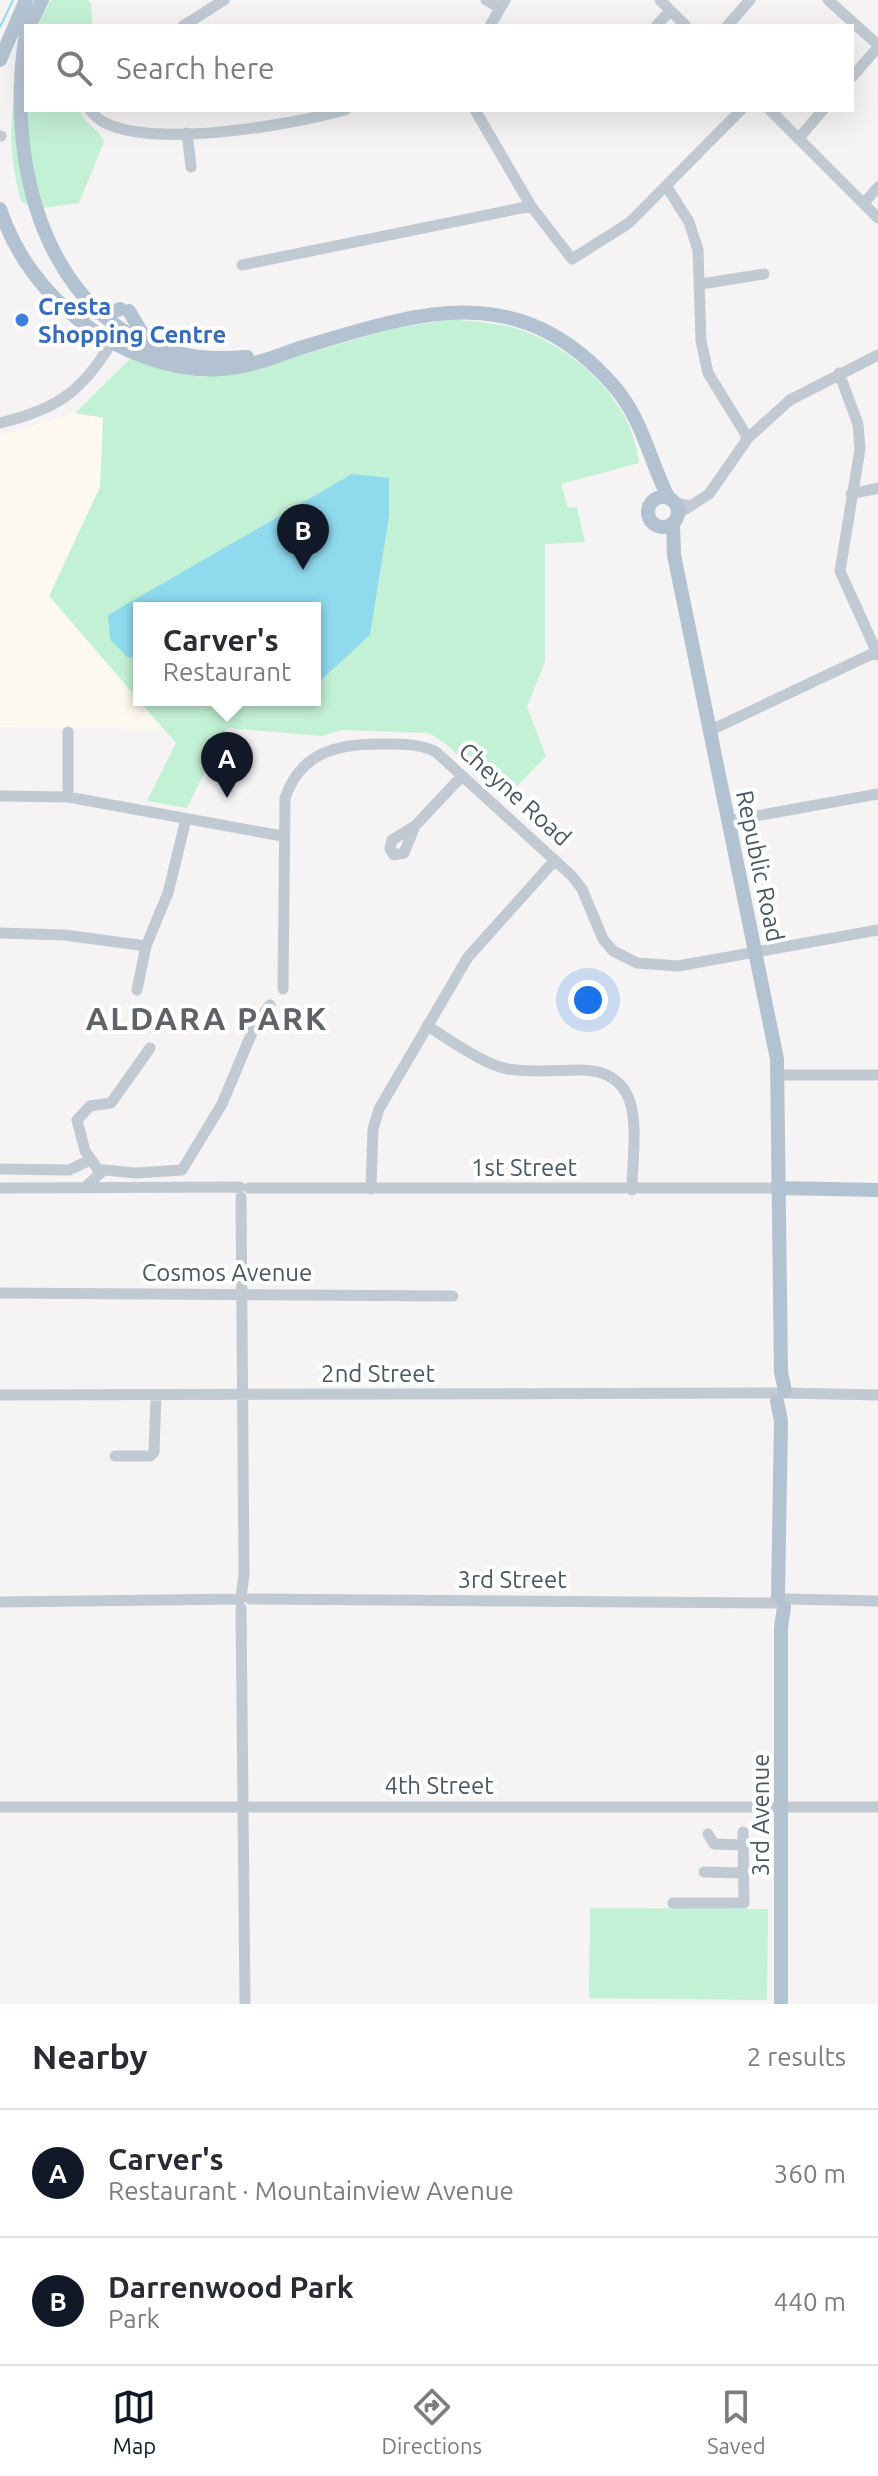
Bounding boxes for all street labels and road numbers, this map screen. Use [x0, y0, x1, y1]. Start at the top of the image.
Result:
street label: Cheyne Road [454, 737, 576, 851]
street label: Republic Road [731, 788, 789, 944]
street label: 1st Street [471, 1154, 578, 1181]
street label: Cosmos Avenue [142, 1259, 312, 1286]
street label: 2nd Street [321, 1360, 435, 1387]
street label: 3rd Street [457, 1566, 567, 1593]
street label: 3rd Avenue [747, 1754, 774, 1877]
street label: 4th Street [384, 1772, 494, 1799]

